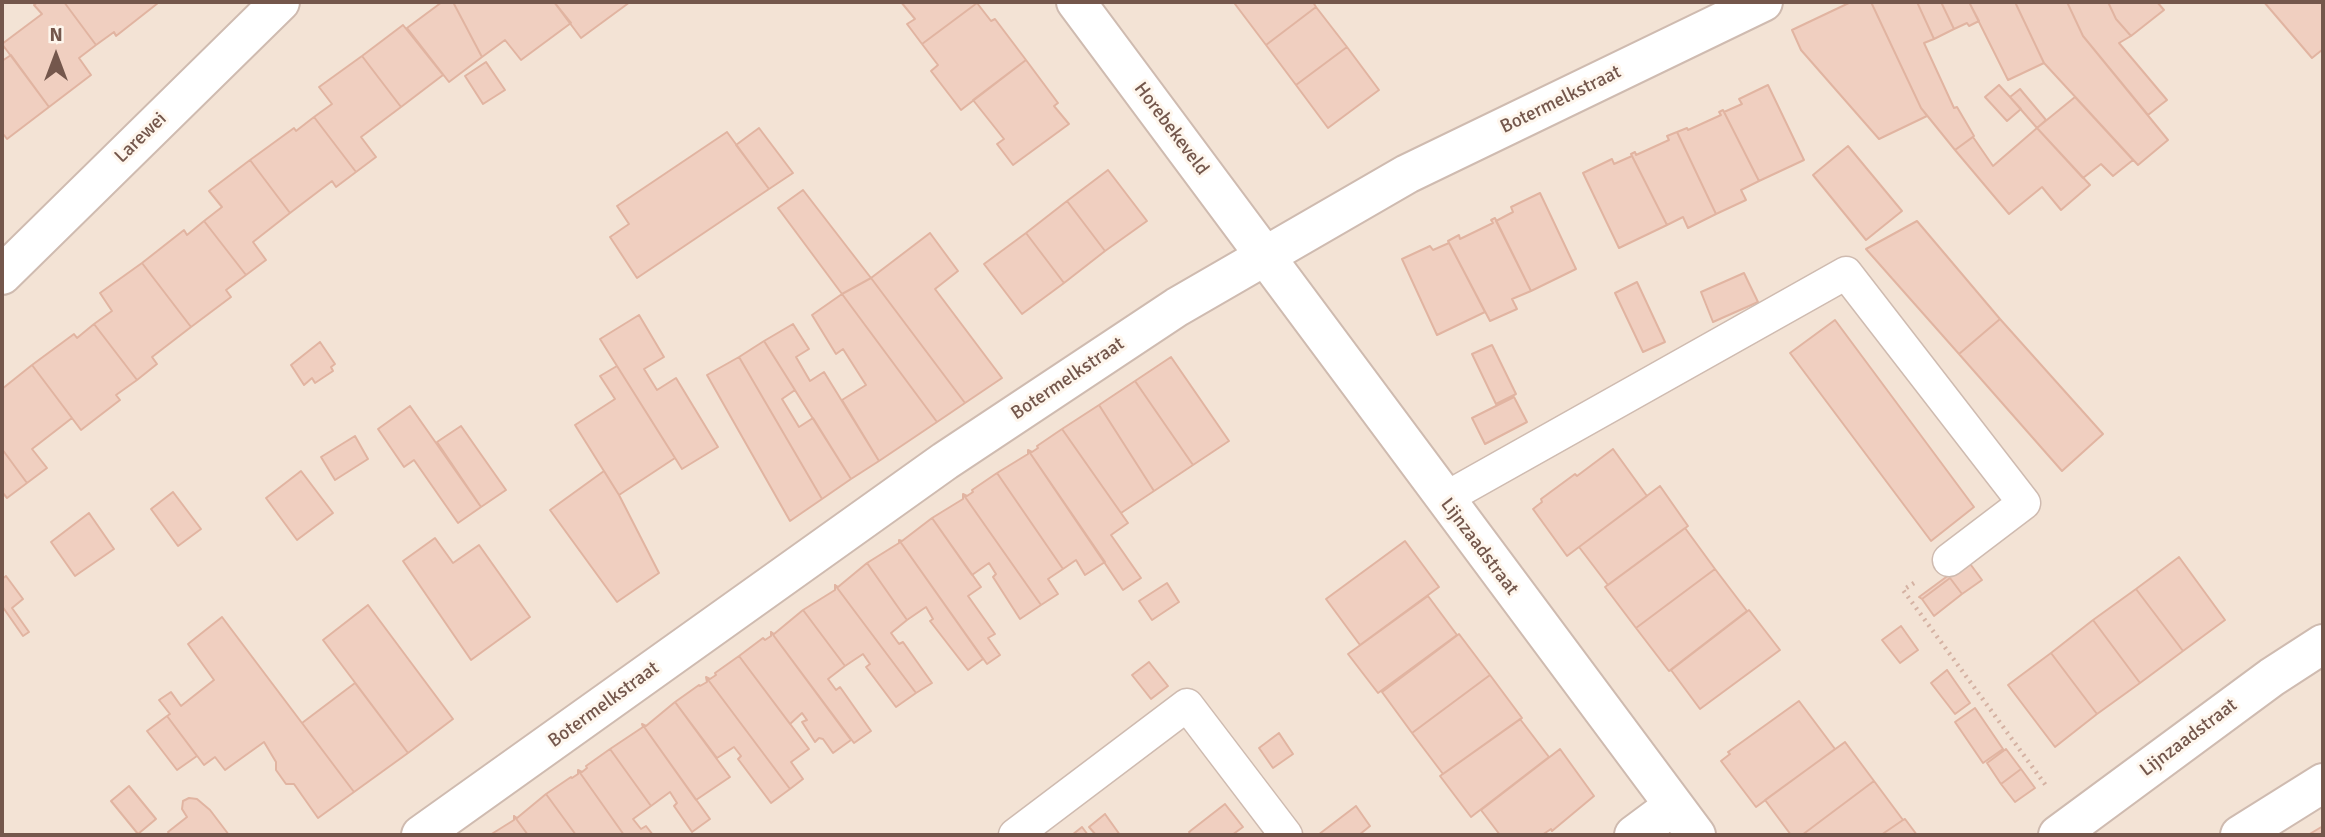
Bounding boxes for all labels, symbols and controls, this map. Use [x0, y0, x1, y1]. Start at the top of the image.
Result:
north arrow [21, 21, 91, 91]
text: N [49, 23, 63, 47]
street label: Botermelkstraat [1497, 61, 1625, 139]
street label: Horebekeveld [1129, 78, 1213, 180]
street label: Larewei [110, 108, 172, 168]
street label: Botermelkstraat [1007, 333, 1129, 425]
street label: Lijnzaadstraat [1435, 494, 1523, 600]
street label: Botermelkstraat [544, 657, 664, 753]
street label: Lijnzaadstraat [2136, 694, 2242, 782]

